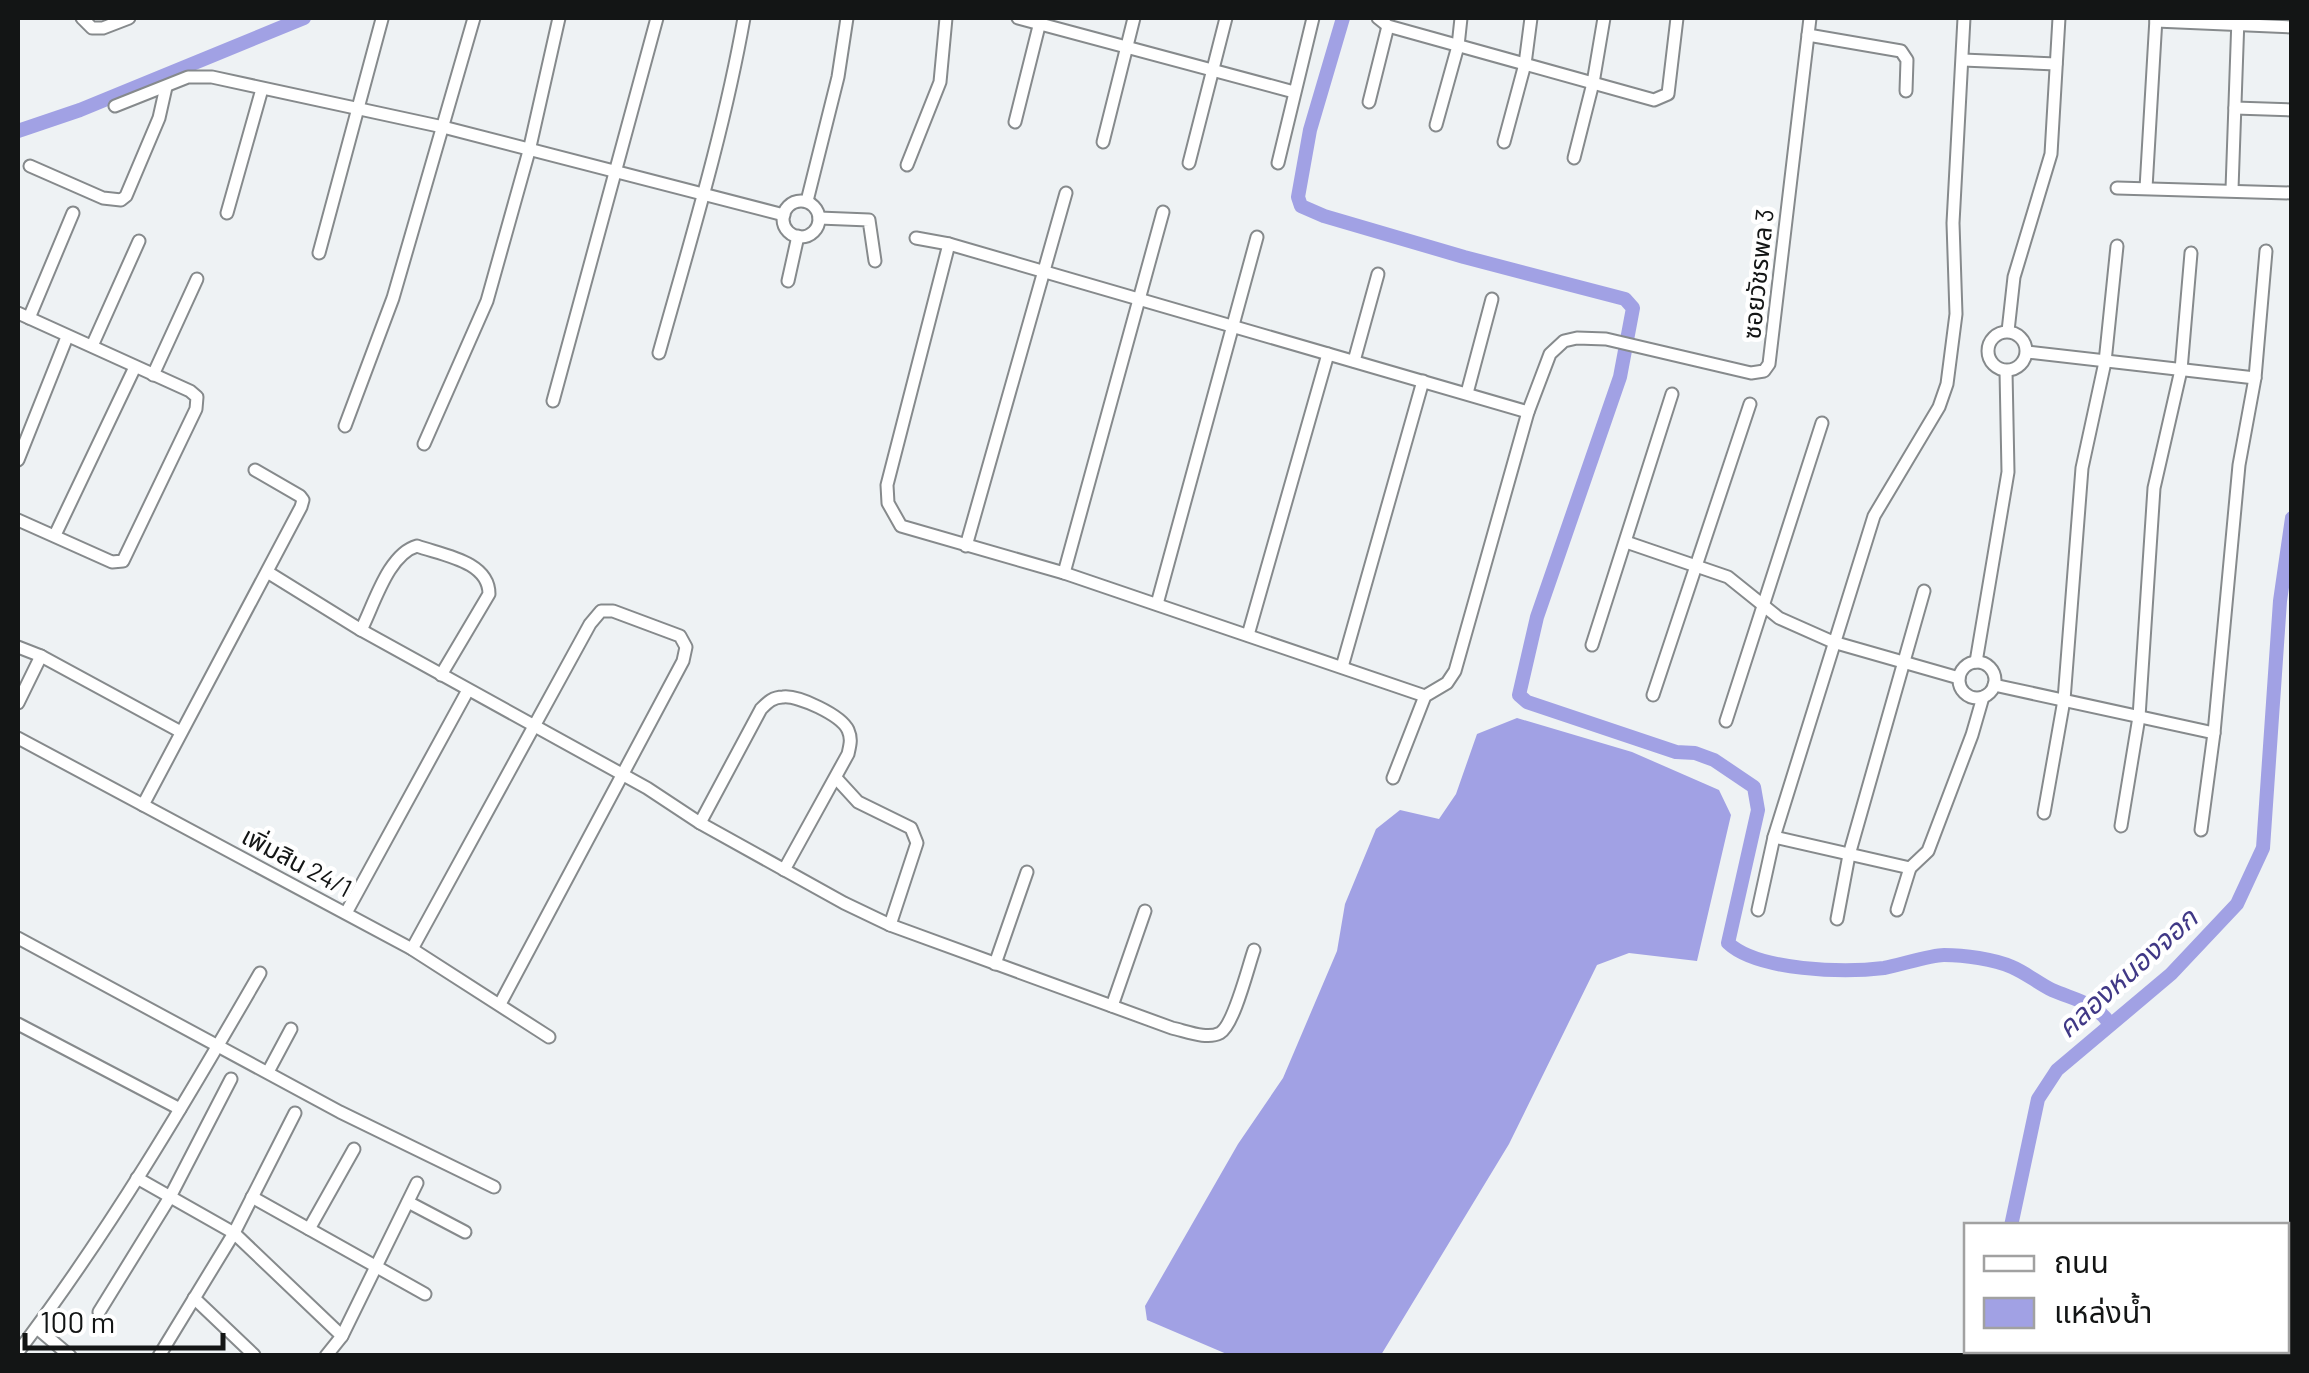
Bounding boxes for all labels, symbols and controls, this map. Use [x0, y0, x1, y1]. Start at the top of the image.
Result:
street label: ซอยวัชรพล 3 [1735, 207, 1779, 341]
street label: เพิ่มสิน 24/1 [237, 820, 358, 903]
water label: คลองหนองจอก [2049, 900, 2204, 1044]
legend [1964, 1223, 2289, 1353]
text: ถนน [2054, 1243, 2109, 1279]
scale bar [25, 1288, 222, 1350]
text: แหล่งน้ำ [2054, 1292, 2152, 1329]
text: 100 m [40, 1303, 115, 1339]

